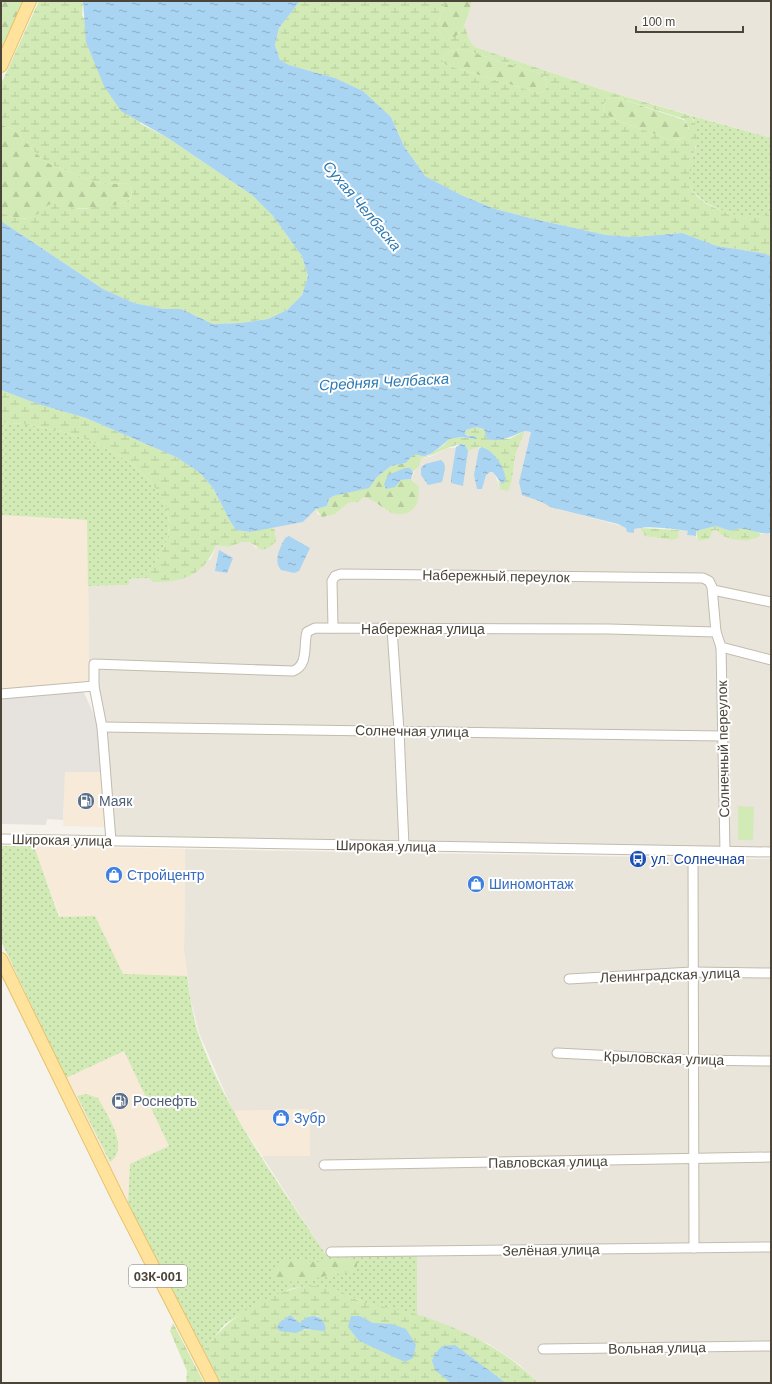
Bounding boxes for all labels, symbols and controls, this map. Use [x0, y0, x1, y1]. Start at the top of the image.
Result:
scale bar [636, 8, 743, 34]
text: 100 m [642, 15, 675, 29]
water label: Сухая Челбаска [320, 157, 405, 254]
water label: Средняя Челбаска [319, 370, 449, 393]
street label: Набережный переулок [422, 567, 571, 585]
street label: Набережная улица [361, 621, 485, 637]
street label: Солнечный переулок [714, 679, 732, 818]
street label: Солнечная улица [355, 722, 469, 740]
fuel station icon: Маяк [76, 791, 96, 811]
place label: Маяк [99, 793, 133, 809]
street label: Широкая улица [12, 831, 113, 849]
street label: Широкая улица [336, 837, 437, 855]
bus stop icon: ул. Солнечная [628, 849, 648, 869]
place label: ул. Солнечная [651, 851, 745, 867]
shop icon: Стройцентр [104, 865, 124, 885]
place label: Стройцентр [127, 867, 205, 883]
shop icon: Шиномонтаж [466, 874, 486, 894]
place label: Шиномонтаж [489, 876, 574, 892]
street label: Ленинградская улица [600, 965, 741, 985]
street label: Крыловская улица [603, 1048, 725, 1068]
fuel station icon: Роснефть [110, 1091, 130, 1111]
place label: Роснефть [133, 1093, 197, 1109]
shop icon: Зубр [271, 1108, 291, 1128]
place label: Зубр [294, 1110, 326, 1126]
street label: Павловская улица [488, 1153, 608, 1171]
street label: Зелёная улица [502, 1241, 600, 1259]
road number: 03К-001 [129, 1265, 187, 1287]
street label: Вольная улица [608, 1339, 706, 1357]

